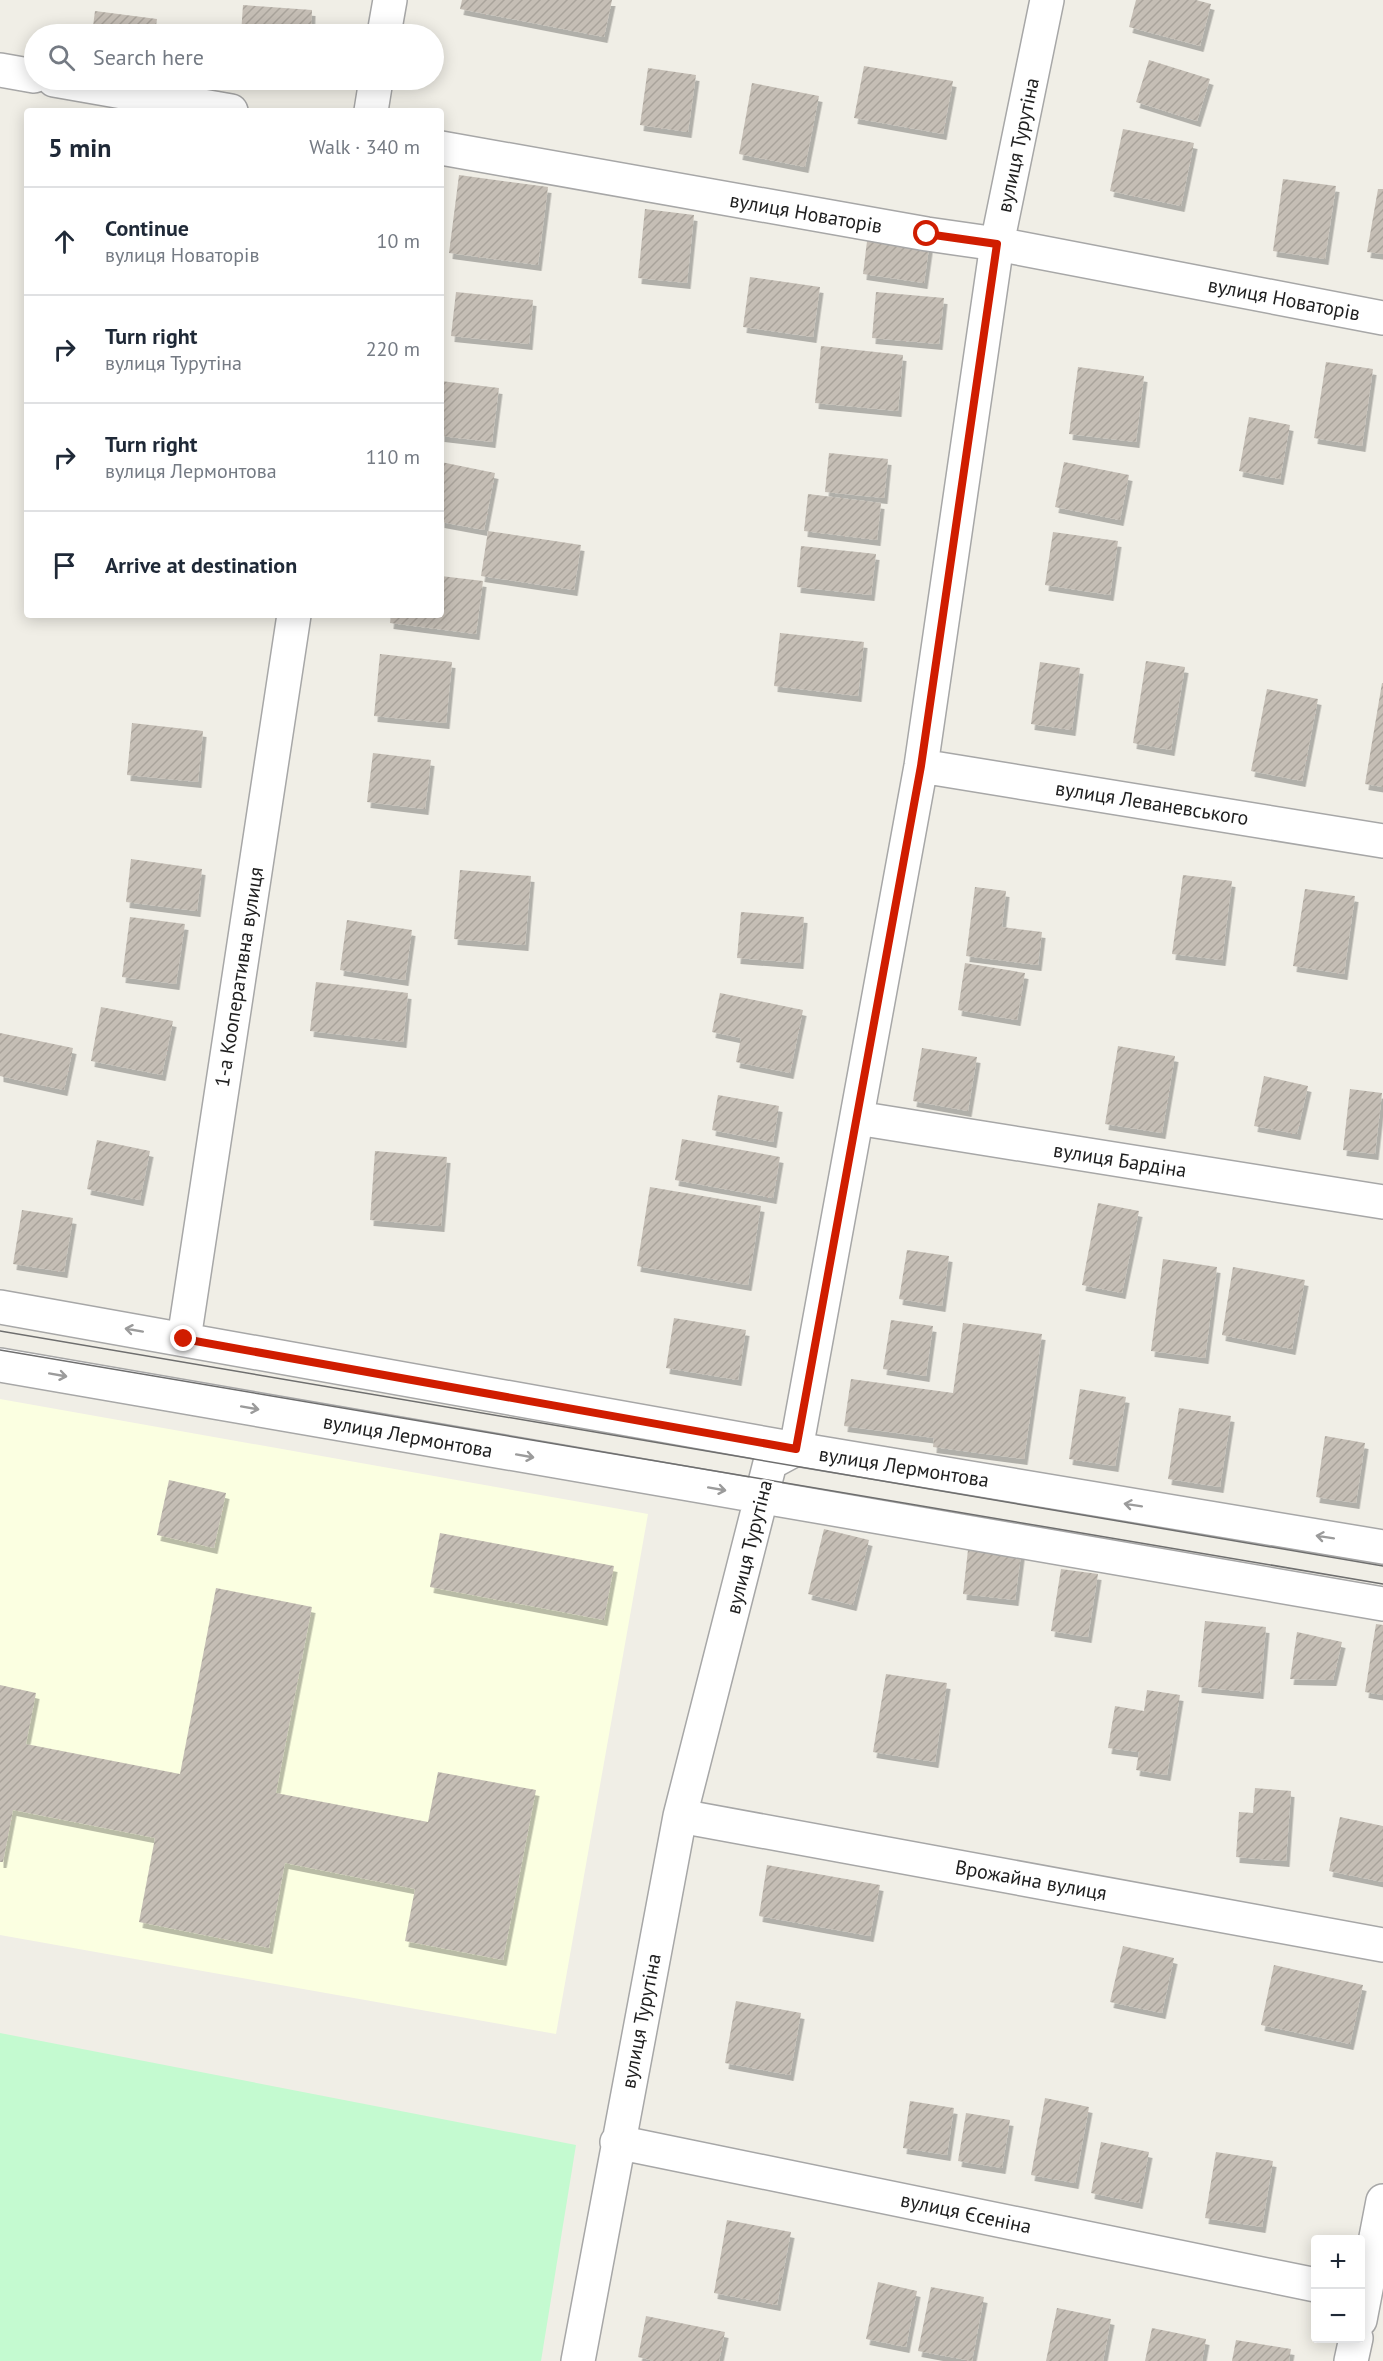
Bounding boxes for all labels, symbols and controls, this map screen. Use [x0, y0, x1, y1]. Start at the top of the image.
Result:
search box [24, 24, 444, 90]
icon: search [45, 41, 78, 74]
text: Search here [93, 43, 204, 71]
street label: вулиця Турутіна [991, 75, 1045, 215]
text: 5 min [48, 131, 111, 164]
text: Walk · 340 m [309, 134, 420, 160]
street label: вулиця Новаторів [728, 187, 884, 239]
text: Continue [105, 214, 189, 242]
route start [913, 220, 939, 246]
icon: ahead [48, 225, 81, 258]
text: 10 m [377, 228, 420, 254]
text: вулиця Новаторів [105, 242, 259, 268]
street label: вулиця Новаторів [1206, 272, 1362, 326]
text: Turn right [105, 322, 197, 350]
icon: right [48, 333, 81, 366]
text: 220 m [366, 336, 420, 362]
text: вулиця Турутіна [105, 350, 242, 376]
text: Turn right [105, 430, 197, 458]
icon: right [48, 441, 81, 474]
text: 110 m [366, 444, 420, 470]
text: вулиця Лермонтова [105, 458, 277, 484]
icon: arrive [48, 549, 81, 582]
text: Arrive at destination [105, 551, 297, 579]
street label: вулиця Леваневського [1054, 775, 1250, 831]
street label: 1-а Кооперативна вулиця [209, 865, 269, 1089]
street label: вулиця Бардіна [1052, 1137, 1188, 1183]
one-way arrow [125, 1325, 144, 1336]
route end [170, 1325, 196, 1351]
one-way arrow [47, 1370, 67, 1381]
one-way arrow [239, 1403, 259, 1414]
street label: вулиця Лермонтова [321, 1408, 495, 1464]
street label: вулиця Лермонтова [817, 1441, 991, 1493]
one-way arrow [514, 1451, 534, 1462]
street label: вулиця Турутіна [720, 1477, 778, 1617]
one-way arrow [707, 1484, 726, 1495]
one-way arrow [1124, 1499, 1143, 1510]
one-way arrow [1316, 1531, 1336, 1542]
street label: Врожайна вулиця [953, 1854, 1109, 1906]
street label: вулиця Турутіна [615, 1951, 667, 2091]
street label: вулиця Єсеніна [898, 2186, 1034, 2240]
map controls [1311, 2235, 1365, 2343]
button: + [1311, 2235, 1365, 2289]
button: − [1311, 2289, 1365, 2343]

